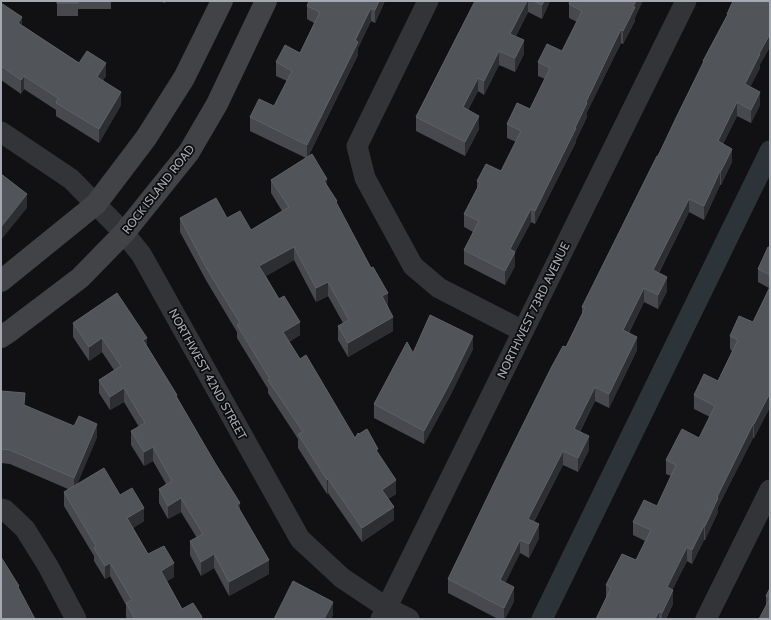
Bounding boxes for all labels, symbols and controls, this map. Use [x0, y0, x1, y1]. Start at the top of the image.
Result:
street label: ROCK ISLAND ROAD [118, 141, 198, 237]
street label: NORTHWEST 73RD AVENUE [493, 239, 573, 380]
street label: NORTHWEST 42ND STREET [166, 306, 251, 443]

